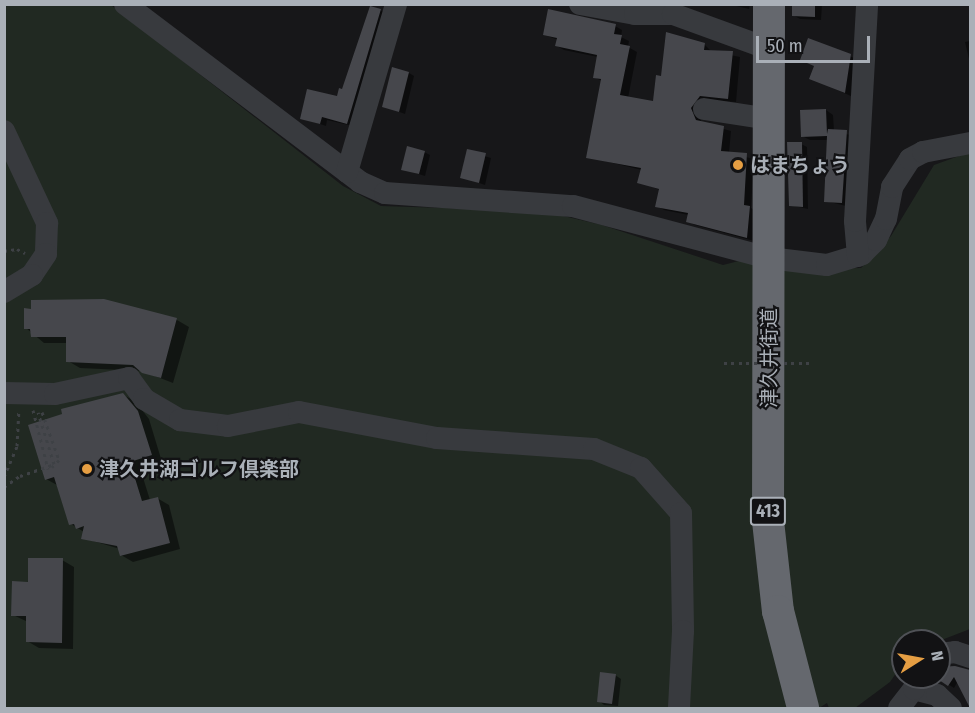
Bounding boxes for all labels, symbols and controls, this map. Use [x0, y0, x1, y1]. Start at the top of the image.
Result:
scale bar [759, 24, 873, 62]
text: 50 m [767, 35, 803, 57]
place label: はまちょう [750, 153, 850, 177]
marker: はまちょう [731, 158, 745, 172]
street label: 津久井街道 [757, 308, 781, 408]
place label: 津久井湖ゴルフ倶楽部 [99, 457, 299, 481]
marker: 津久井湖ゴルフ倶楽部 [80, 462, 94, 476]
road number: 413 [748, 496, 788, 526]
north arrow [891, 629, 951, 689]
text: N [927, 649, 947, 662]

